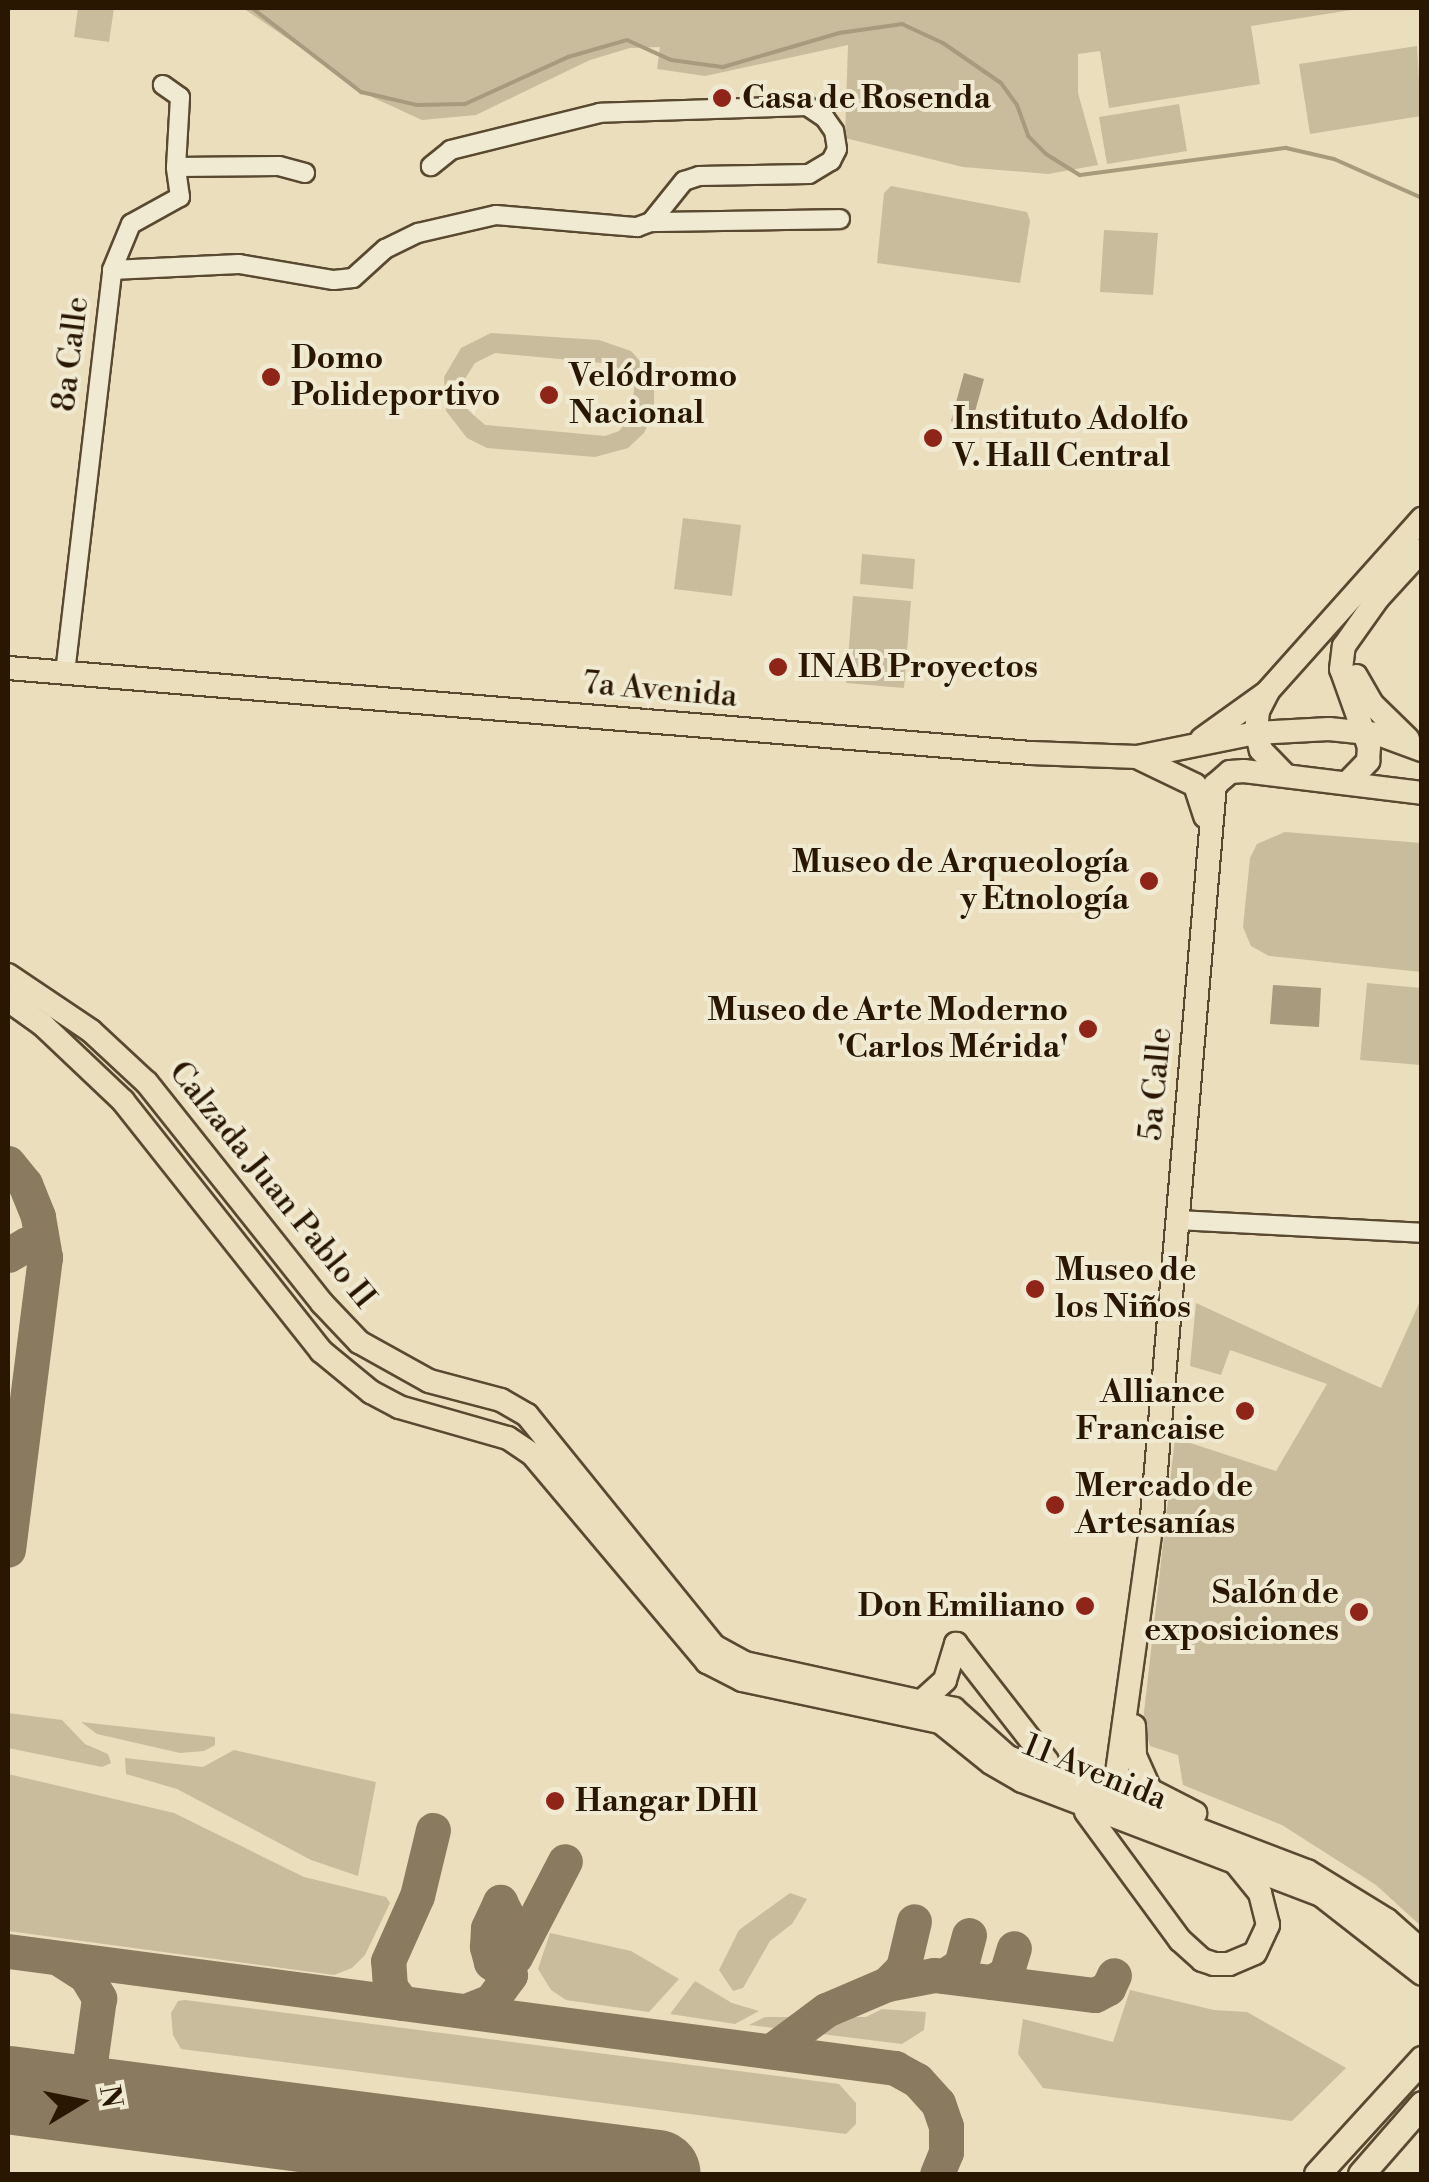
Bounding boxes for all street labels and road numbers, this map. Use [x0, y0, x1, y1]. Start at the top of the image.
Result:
street label: 8a Calle [45, 294, 97, 414]
street label: 7a Avenida [581, 664, 739, 716]
street label: 5a Calle [1132, 1026, 1180, 1142]
street label: Calzada Juan Pablo II [161, 1054, 383, 1316]
street label: 11 Avenida [1018, 1726, 1172, 1818]

